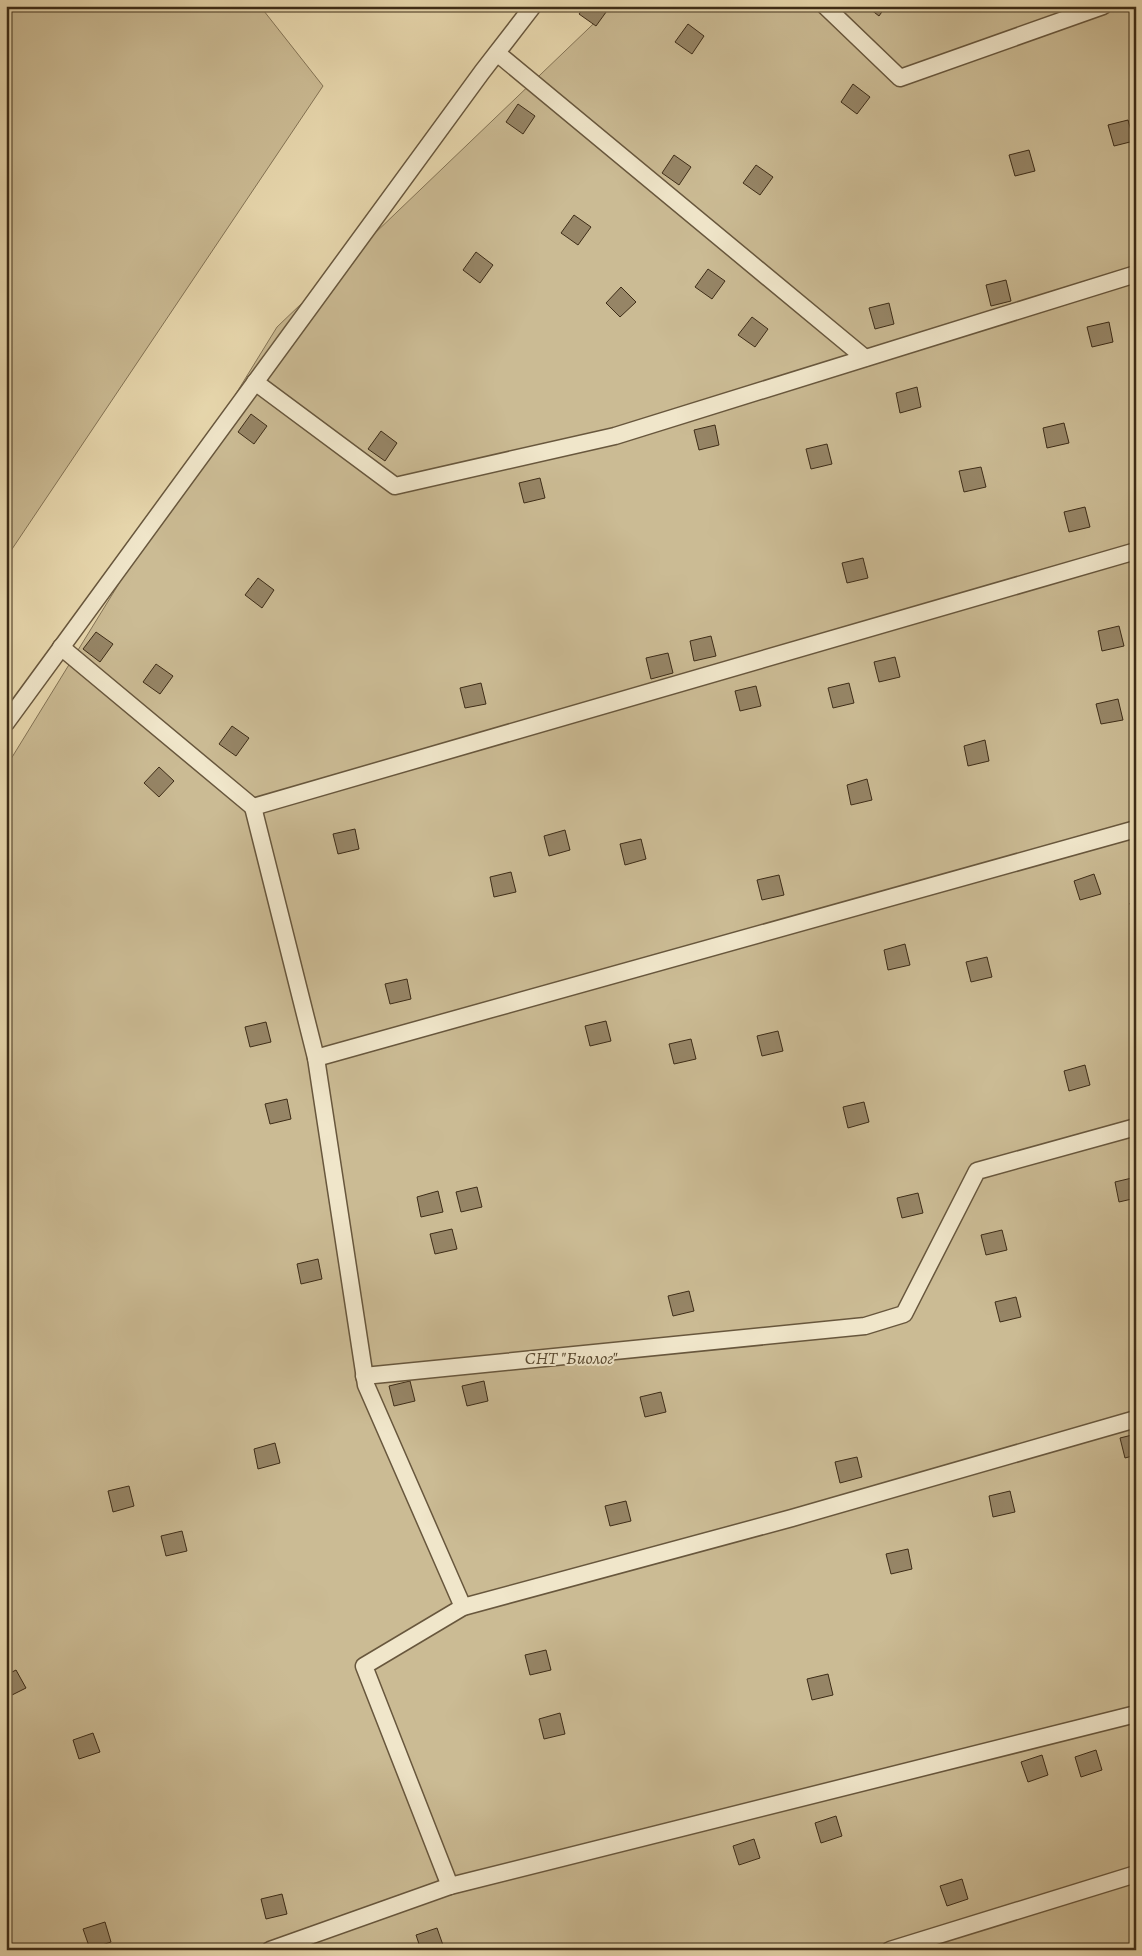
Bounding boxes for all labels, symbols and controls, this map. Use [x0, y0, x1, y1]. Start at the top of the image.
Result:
park label: СНТ "Биолог" [525, 1346, 618, 1370]

